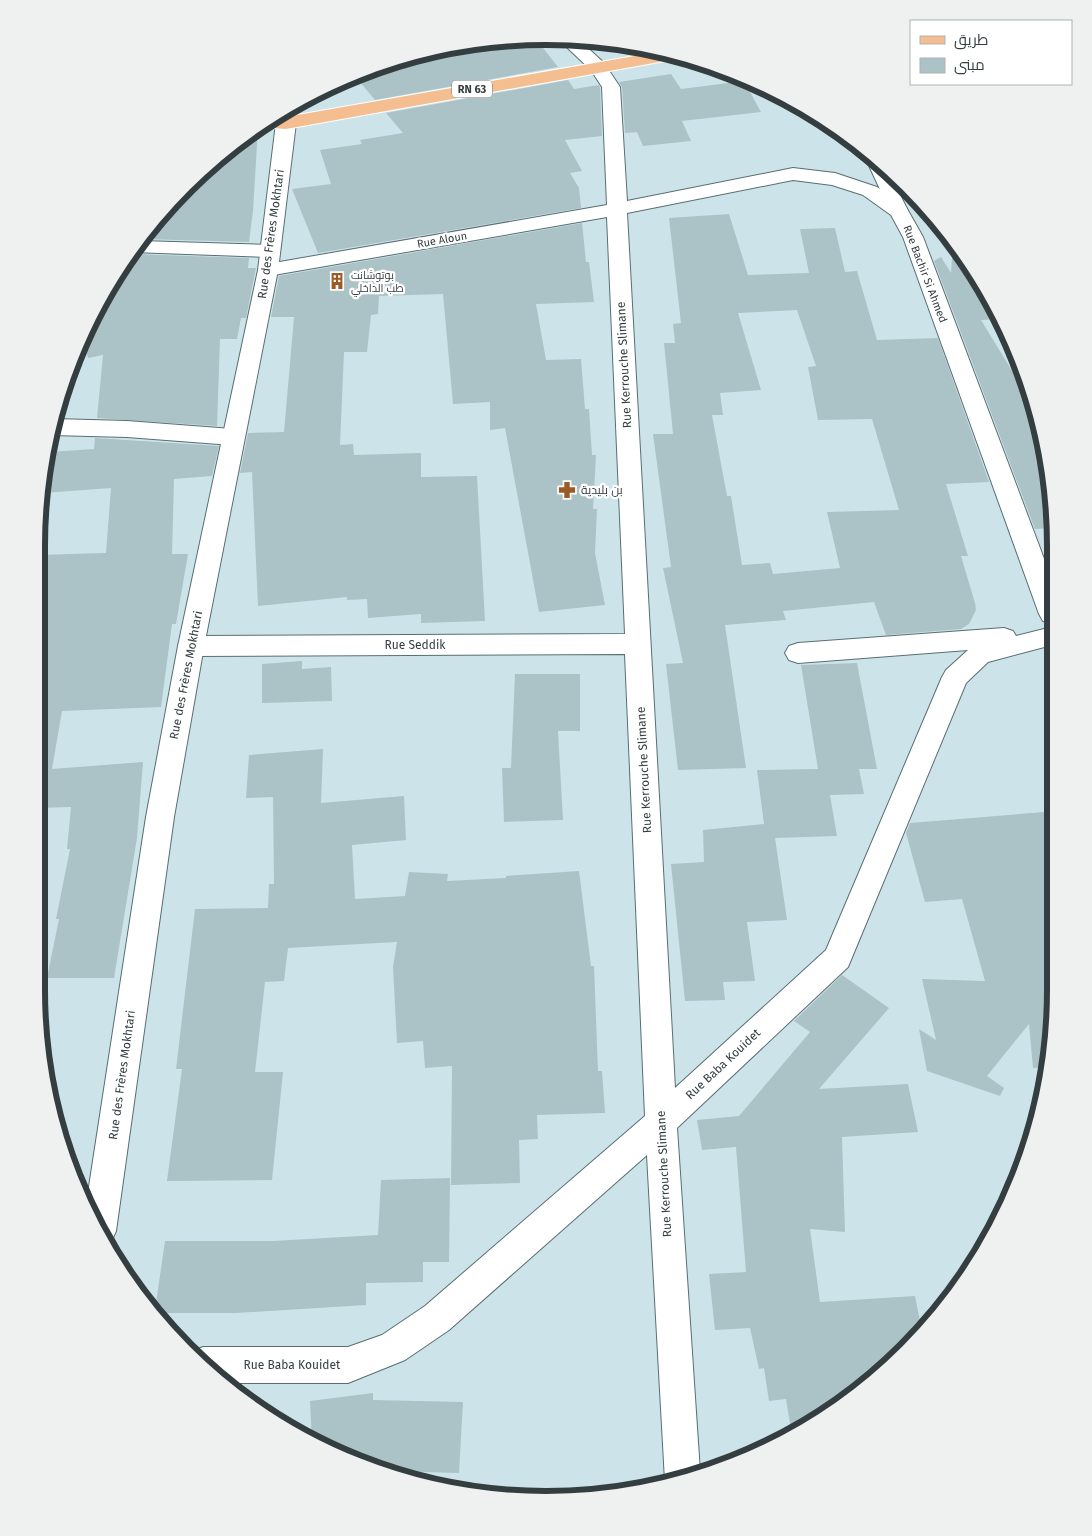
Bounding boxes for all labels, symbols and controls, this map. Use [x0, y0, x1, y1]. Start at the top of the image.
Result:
legend [910, 20, 1072, 85]
text: طريق [954, 31, 988, 50]
text: مبنى [954, 56, 985, 75]
road number: RN 63 [452, 80, 492, 98]
street label: Rue des Frères Mokhtari [255, 168, 287, 300]
street label: Rue Bachir Si Ahmed [900, 223, 950, 325]
street label: Rue Aloun [416, 229, 468, 251]
place label: بوتوشانت طب الداخلي [351, 269, 404, 297]
building icon: بوتوشانت طب الداخلي [327, 271, 347, 291]
street label: Rue Kerrouche Slimane [614, 301, 634, 429]
pharmacy icon: بن بليدية [557, 480, 577, 500]
place label: بن بليدية [581, 483, 623, 497]
street label: Rue des Frères Mokhtari [167, 610, 205, 740]
street label: Rue Seddik [385, 638, 446, 652]
street label: Rue Kerrouche Slimane [634, 706, 654, 834]
street label: Rue des Frères Mokhtari [106, 1009, 138, 1141]
street label: Rue Baba Kouidet [683, 1025, 764, 1102]
street label: Rue Kerrouche Slimane [654, 1110, 674, 1238]
street label: Rue Baba Kouidet [244, 1358, 341, 1372]

